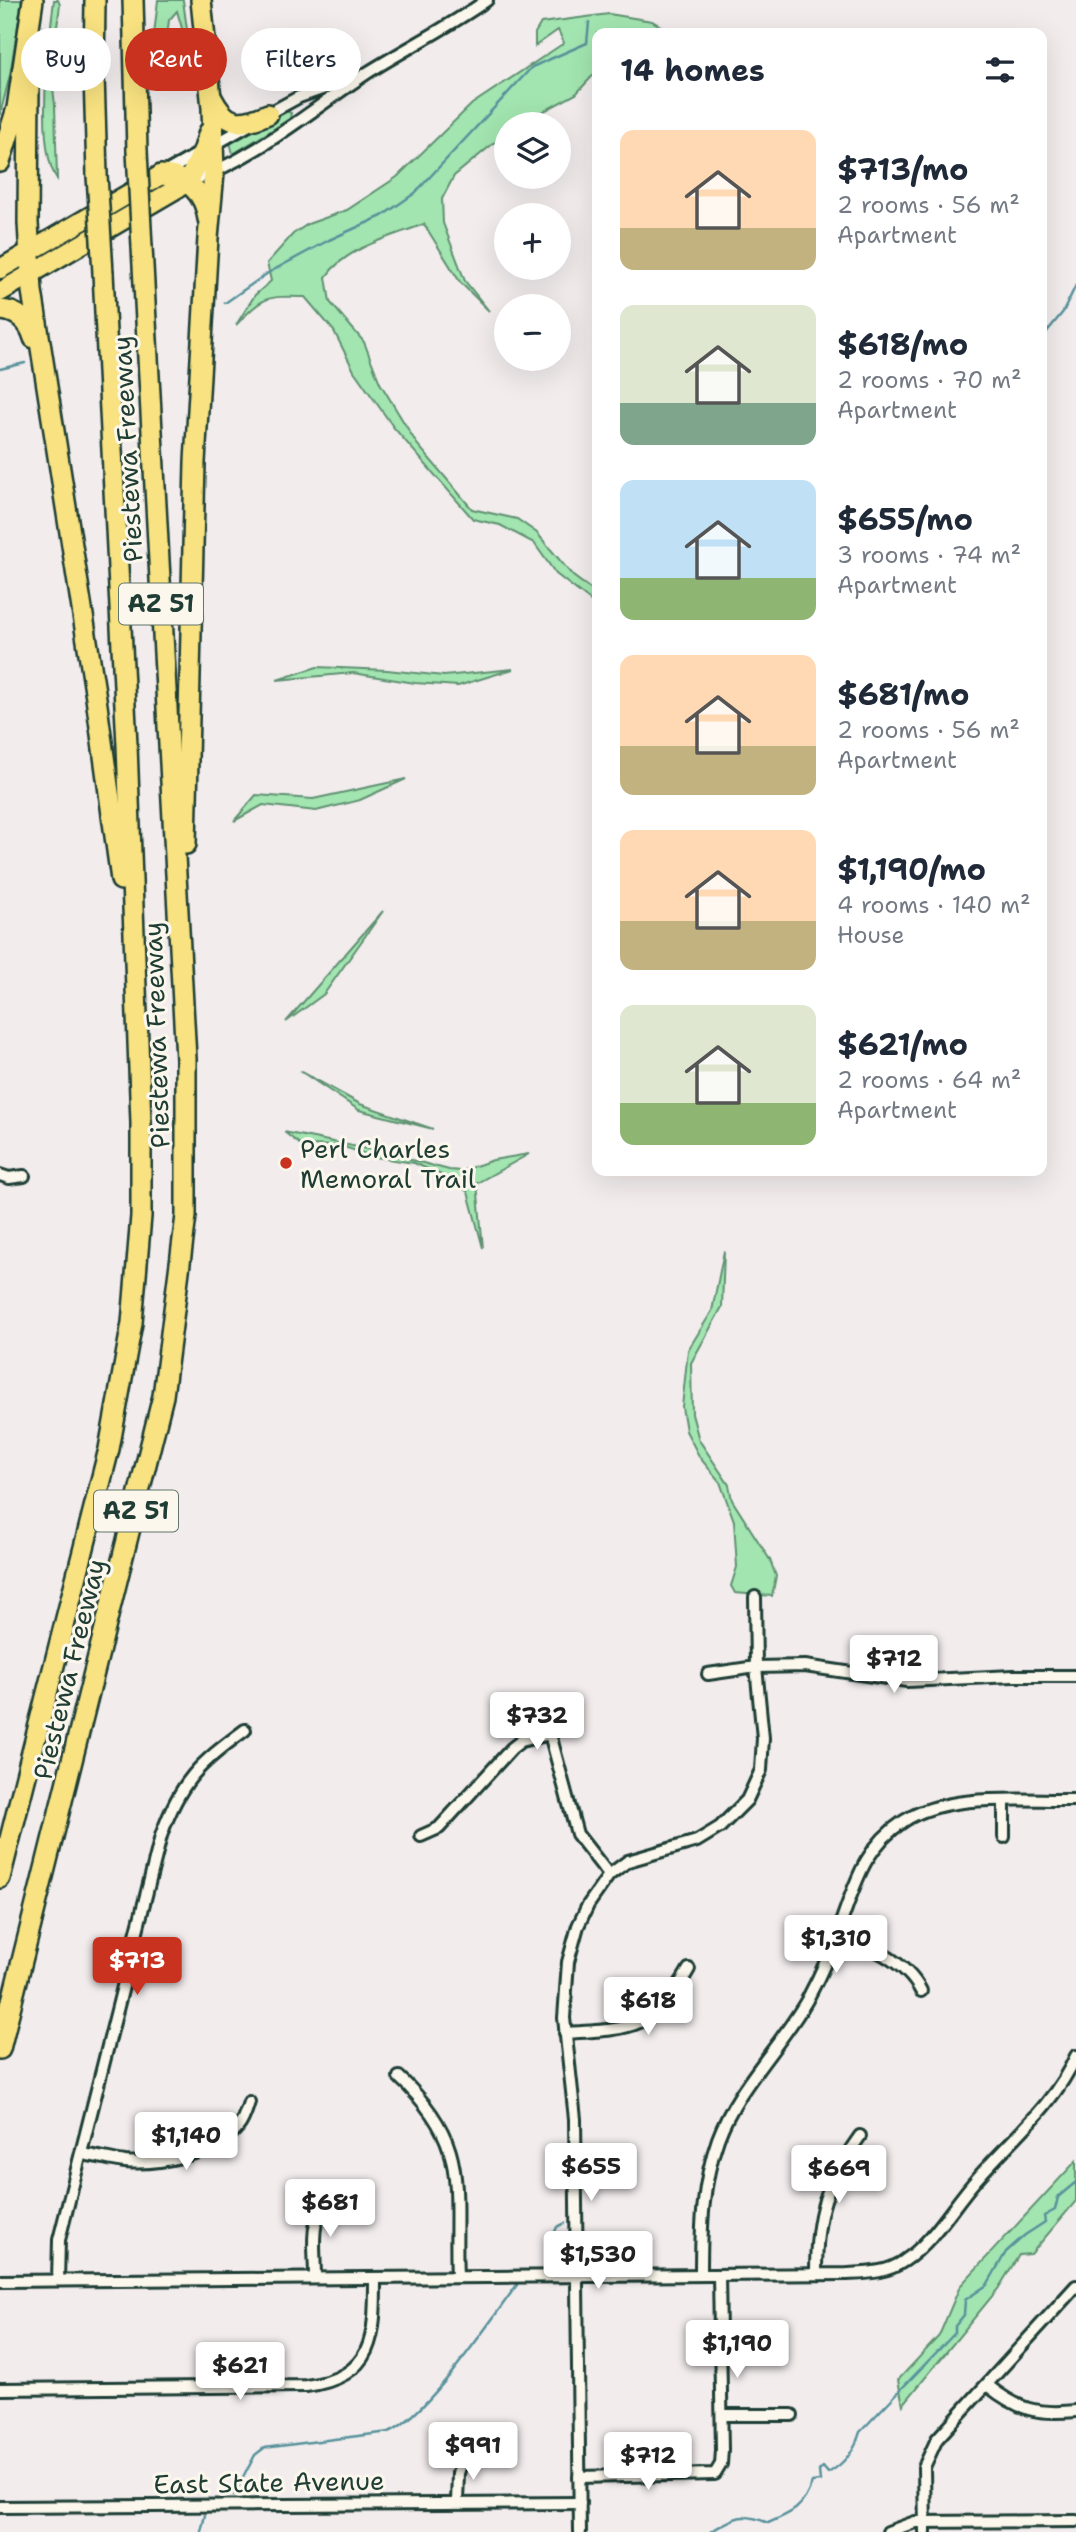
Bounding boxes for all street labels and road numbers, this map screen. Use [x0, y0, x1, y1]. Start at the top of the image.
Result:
street label: Piestewa Freeway [104, 335, 150, 563]
road number: AZ 51 [119, 584, 203, 624]
street label: Piestewa Freeway [135, 921, 177, 1149]
road number: AZ 51 [94, 1490, 178, 1532]
street label: Piestewa Freeway [25, 1555, 113, 1783]
street label: East State Avenue [153, 2462, 385, 2502]

